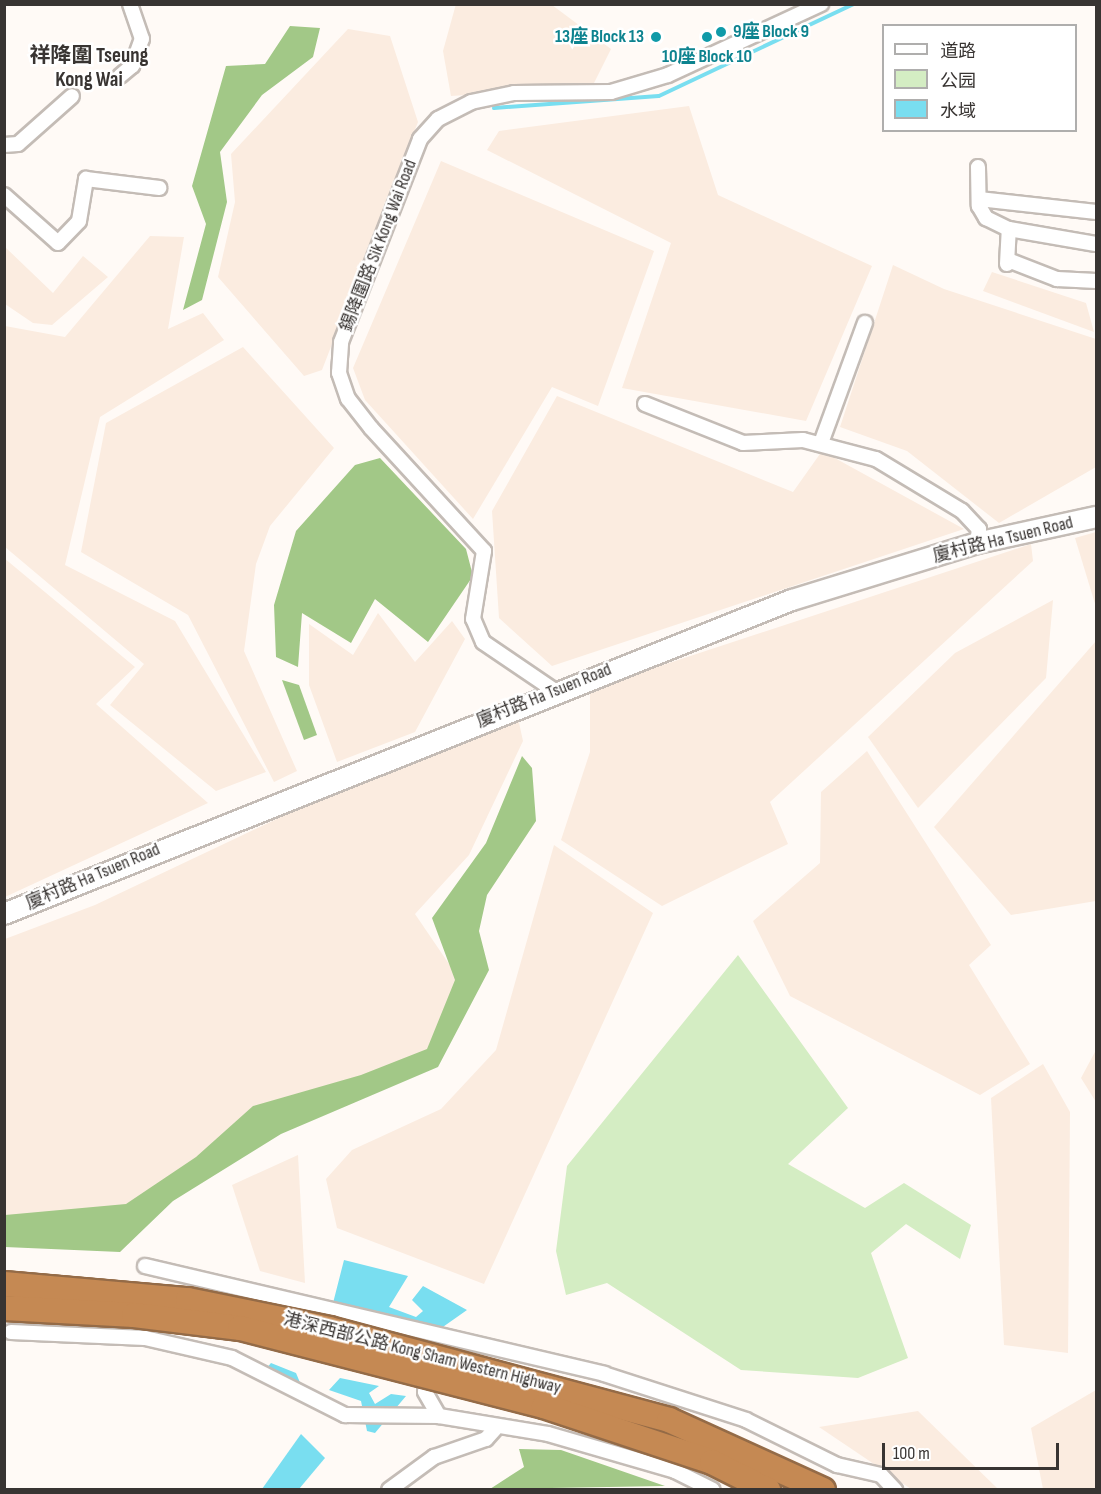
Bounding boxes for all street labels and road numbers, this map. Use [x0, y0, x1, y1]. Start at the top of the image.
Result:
street label: 錫降圍路 Sik Kong Wai Road [336, 157, 422, 335]
street label: 廈村路 Ha Tsuen Road [931, 512, 1075, 568]
street label: 廈村路 Ha Tsuen Road [473, 659, 615, 733]
street label: 廈村路 Ha Tsuen Road [23, 839, 163, 915]
street label: 港深西部公路 Kong Sham Western Highway [281, 1309, 563, 1399]

